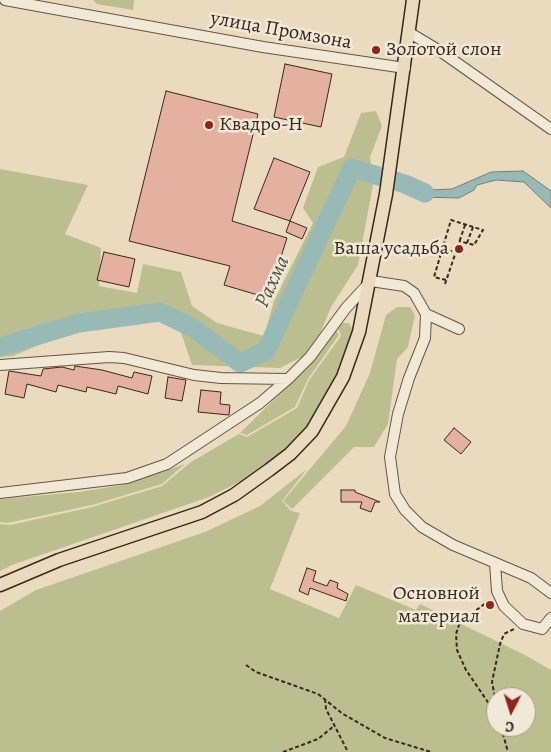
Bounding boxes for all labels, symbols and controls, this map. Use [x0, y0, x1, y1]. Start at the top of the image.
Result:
street label: улица Промзона [209, 7, 353, 55]
place label: Золотой слон [386, 38, 502, 62]
marker: Золотой слон [370, 44, 382, 56]
place label: Квадро-Н [219, 113, 303, 137]
marker: Квадро-Н [203, 119, 215, 131]
place label: Ваша усадьба [334, 237, 449, 261]
marker: Ваша усадьба [453, 243, 465, 255]
water label: Рахма [250, 252, 296, 312]
place label: Основной материал [393, 582, 480, 629]
marker: Основной материал [484, 599, 496, 611]
north arrow [486, 687, 536, 737]
text: С [505, 717, 515, 736]

